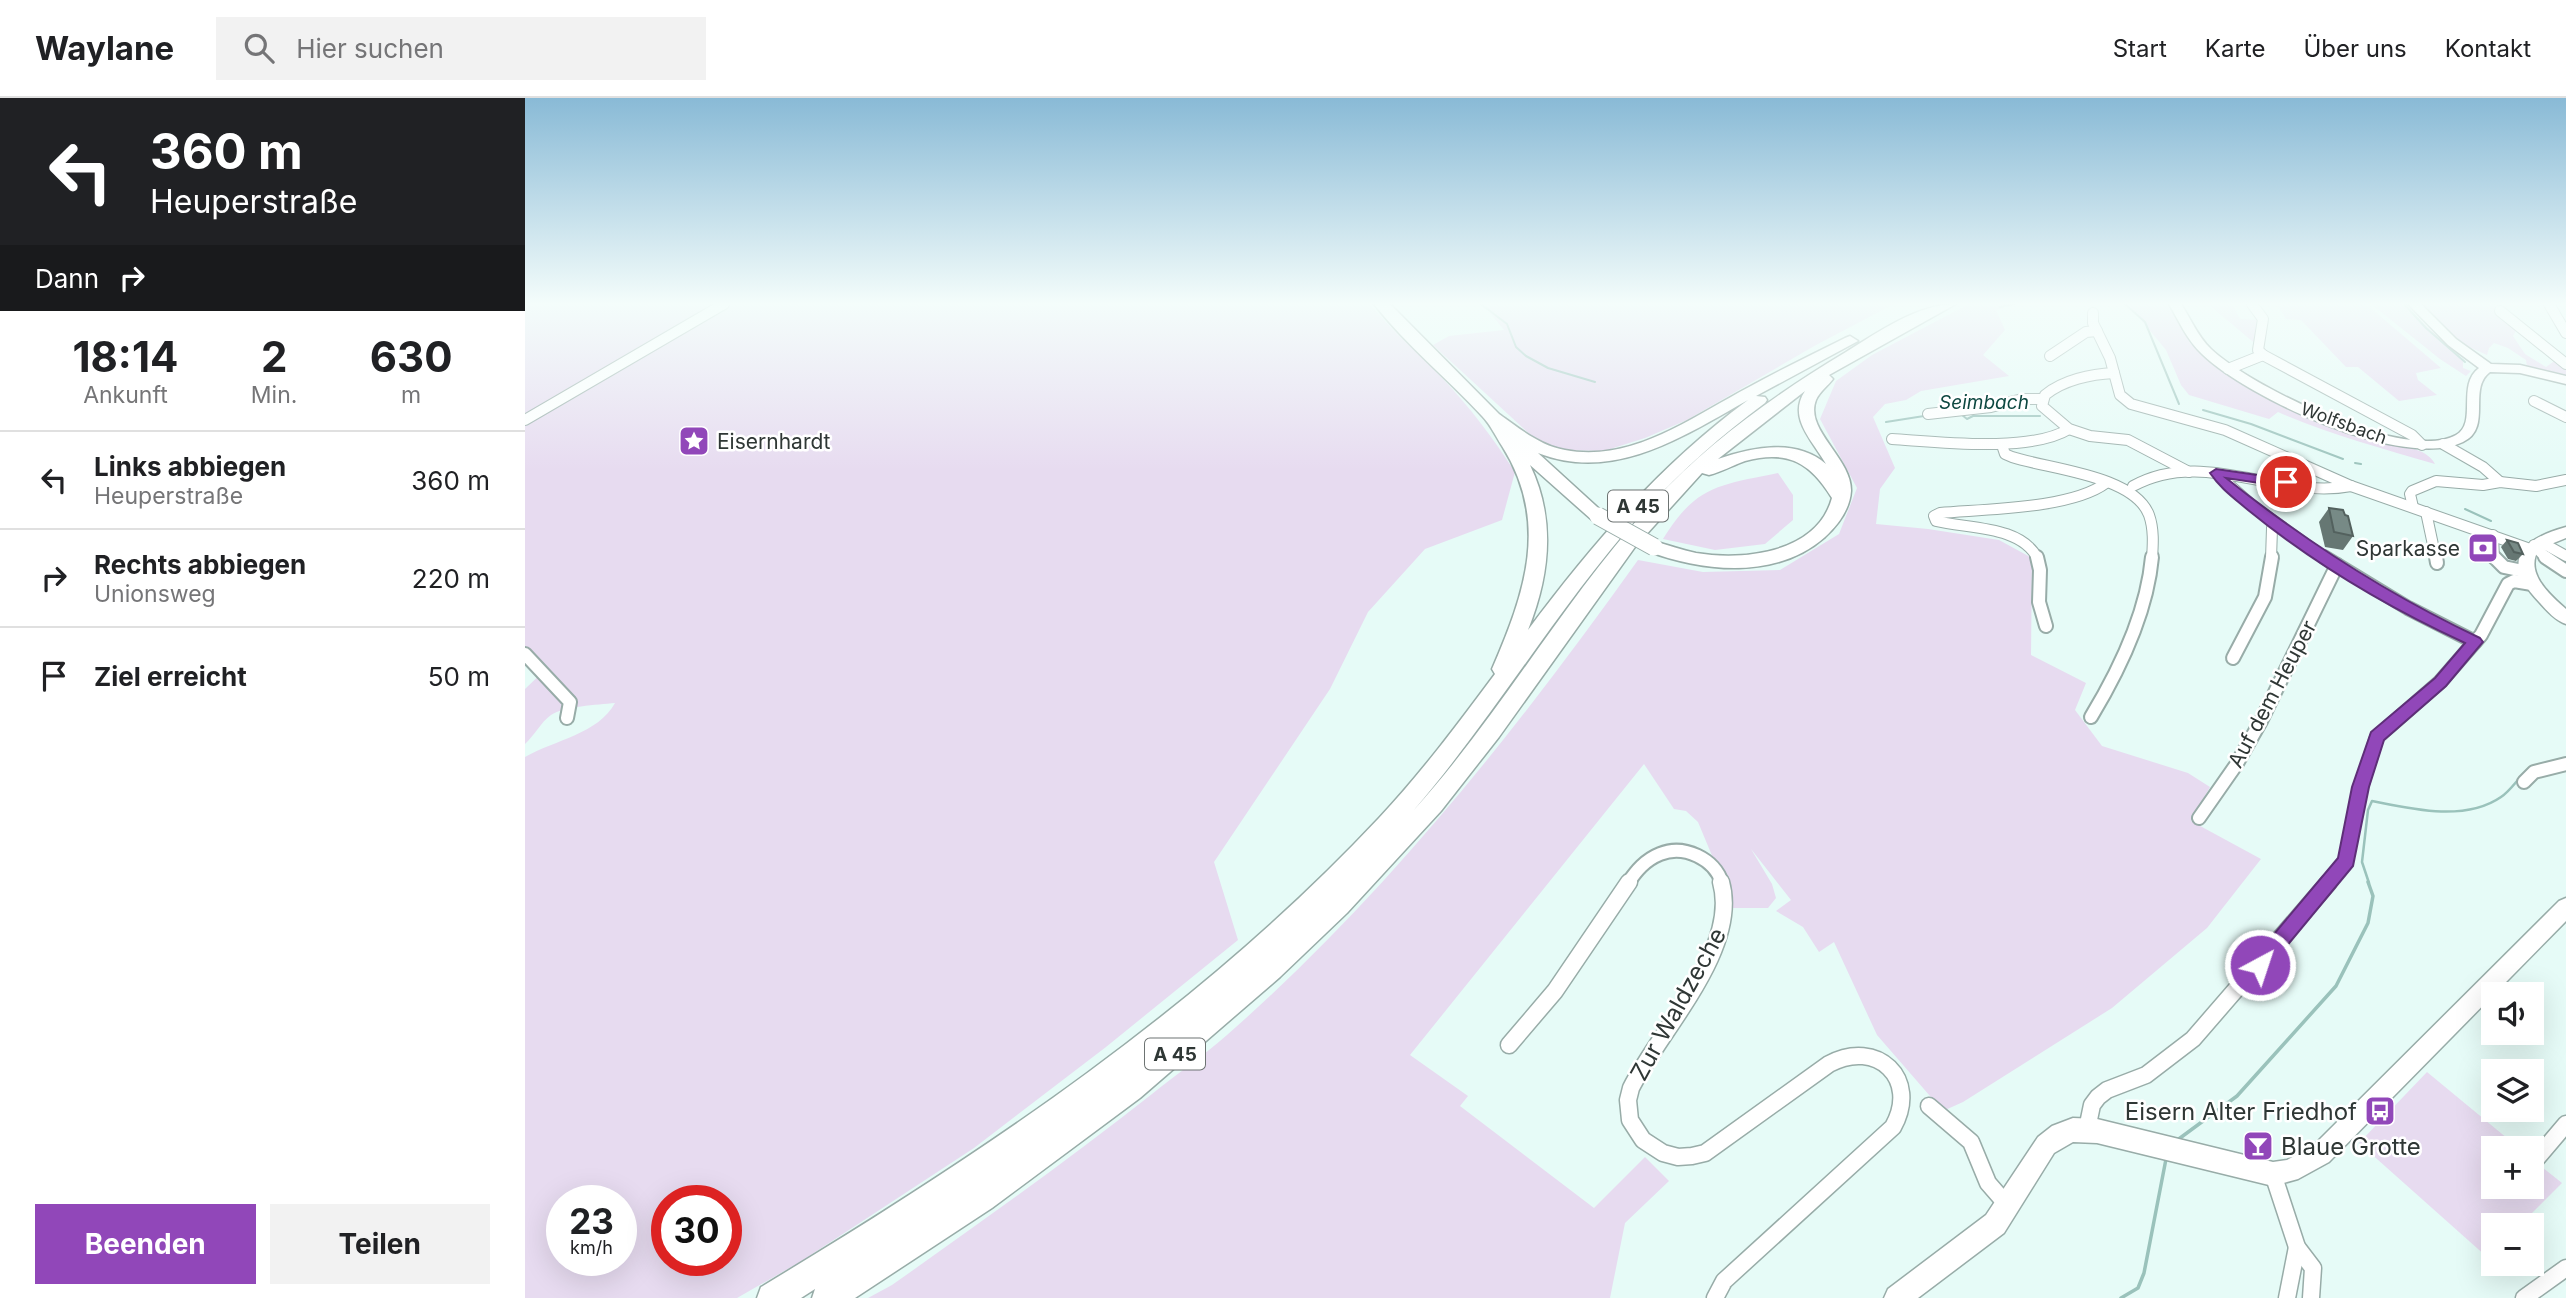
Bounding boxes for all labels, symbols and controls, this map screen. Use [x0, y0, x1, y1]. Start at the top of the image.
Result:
search box [216, 17, 706, 80]
text: Waylane [35, 28, 174, 68]
icon: search [240, 29, 278, 67]
text: Hier suchen [296, 33, 444, 64]
text: Start [2113, 34, 2167, 63]
text: Karte [2205, 34, 2265, 63]
text: Über uns [2303, 34, 2407, 63]
text: Kontakt [2445, 34, 2531, 63]
text: 360 m [150, 122, 303, 181]
icon: left [35, 126, 126, 217]
text: Heuperstraße [150, 182, 357, 221]
icon: right [113, 259, 151, 297]
text: Dann [35, 263, 99, 294]
text: 18:14 [72, 331, 178, 382]
text: 2 [261, 331, 287, 382]
text: 630 [370, 331, 453, 382]
text: Ankunft [83, 381, 168, 409]
text: Min. [251, 381, 297, 409]
text: m [401, 381, 421, 409]
water label: Seimbach [1939, 391, 2029, 414]
street label: Wolfsbach [2298, 398, 2390, 448]
place icon: Eisernhardt [677, 424, 711, 458]
place label: Eisernhardt [717, 429, 831, 454]
text: Links abbiegen [94, 451, 286, 482]
pin [2256, 452, 2316, 512]
icon: left [35, 461, 73, 499]
icon: arrive [2267, 463, 2305, 501]
text: 360 m [411, 465, 490, 496]
text: Heuperstraße [94, 482, 243, 510]
road number: A 45 [1608, 490, 1668, 522]
bank icon: Sparkasse [2466, 531, 2500, 565]
place label: Sparkasse [2356, 536, 2460, 561]
text: Rechts abbiegen [94, 549, 306, 580]
icon: right [35, 559, 73, 597]
text: 220 m [412, 563, 490, 594]
text: Unionsweg [94, 580, 216, 608]
street label: Auf dem Heuper [2223, 616, 2321, 772]
icon: arrive [35, 657, 73, 695]
text: Ziel erreicht [94, 661, 247, 692]
text: 50 m [428, 661, 490, 692]
street label: Zur Waldzeche [1624, 923, 1732, 1085]
position arrow [2223, 928, 2297, 1002]
map controls [2481, 982, 2544, 1276]
button: sound [2481, 982, 2544, 1045]
road number: A 45 [1145, 1038, 1205, 1070]
button: layers [2481, 1059, 2544, 1122]
bus stop icon: Eisern Alter Friedhof [2363, 1094, 2397, 1128]
place label: Eisern Alter Friedhof [2125, 1097, 2357, 1126]
bar icon: Blaue Grotte [2241, 1129, 2275, 1163]
place label: Blaue Grotte [2281, 1132, 2421, 1161]
button: + [2481, 1136, 2544, 1199]
speed limit sign: 30 [651, 1185, 742, 1276]
text: 23 [569, 1200, 614, 1242]
button: Beenden [35, 1204, 256, 1284]
button: Teilen [270, 1204, 490, 1284]
button: − [2481, 1213, 2544, 1276]
text: km/h [570, 1237, 613, 1258]

